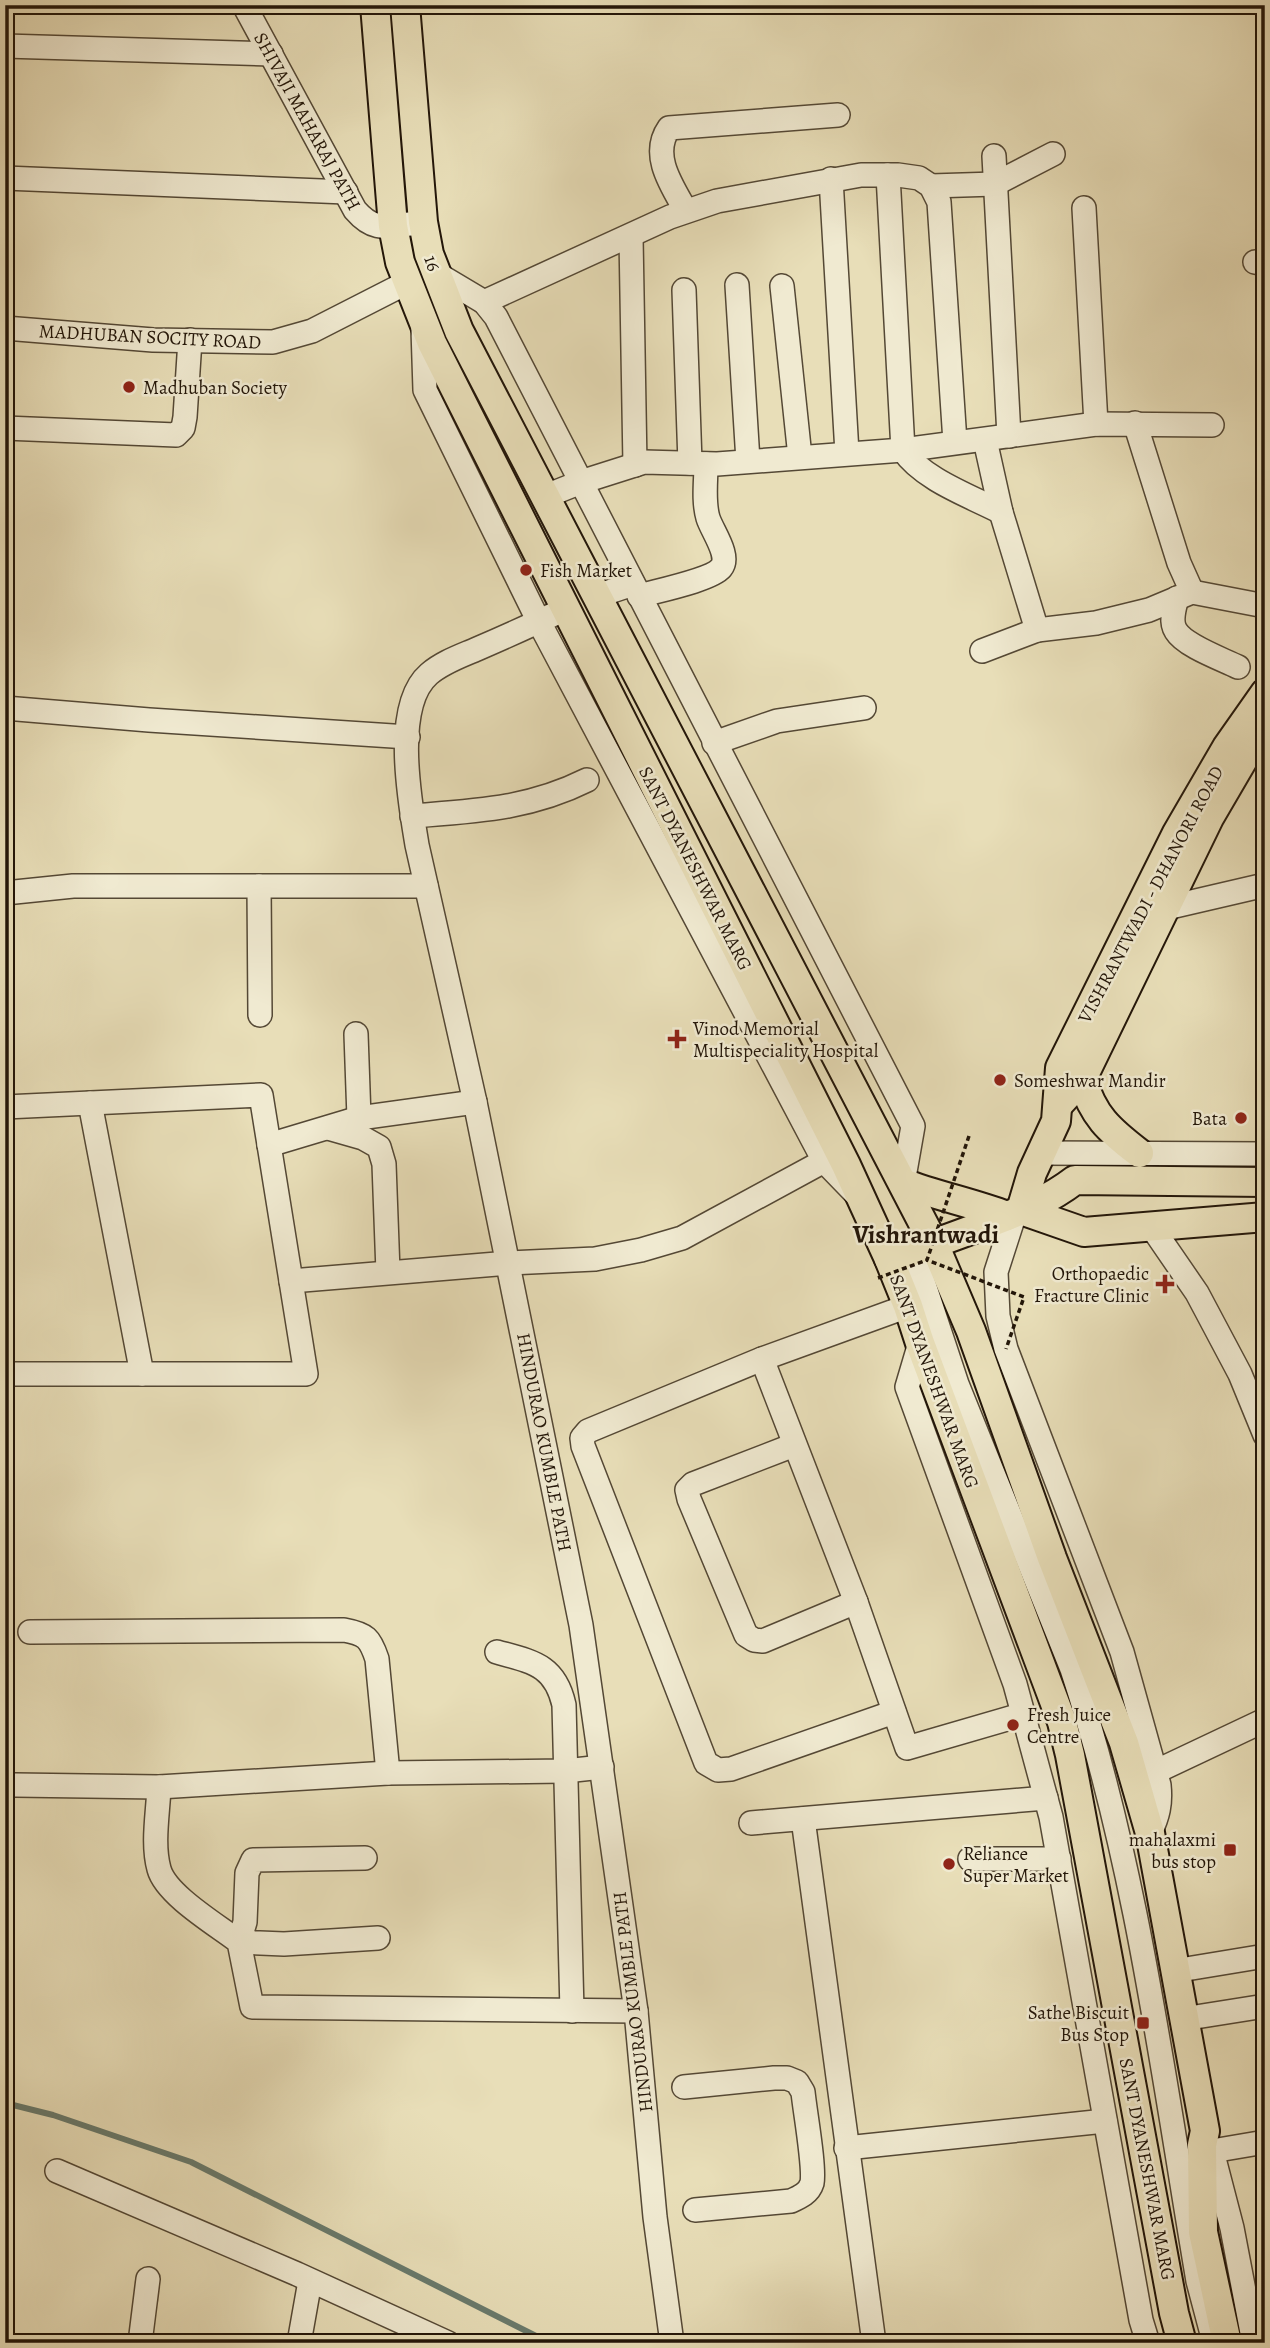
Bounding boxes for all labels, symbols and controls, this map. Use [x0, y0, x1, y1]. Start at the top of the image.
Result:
street label: SHIVAJI MAHARAJ PATH [247, 28, 367, 215]
street label: 16 [417, 252, 447, 275]
street label: MADHUBAN SOCITY ROAD [38, 318, 262, 356]
place label: Madhuban Society [143, 375, 287, 401]
marker: Madhuban Society [121, 379, 137, 395]
place label: Fish Market [540, 558, 632, 584]
marker: Fish Market [518, 562, 534, 578]
street label: VISHRANTWADI - DHANORI ROAD [1071, 761, 1230, 1029]
street label: SANT DYANESHWAR MARG [632, 762, 758, 975]
place label: Vinod Memorial Multispeciality Hospital [692, 1016, 879, 1064]
marker: Vinod Memorial Multispeciality Hospital [667, 1029, 687, 1049]
place label: Someshwar Mandir [1014, 1068, 1166, 1094]
marker: Someshwar Mandir [992, 1072, 1008, 1088]
place label: Bata [1192, 1106, 1227, 1132]
marker: Bata [1233, 1110, 1249, 1126]
district label: Vishrantwadi [852, 1217, 999, 1252]
place label: Orthopaedic Fracture Clinic [1034, 1261, 1149, 1309]
street label: SANT DYANESHWAR MARG [883, 1271, 985, 1492]
marker: Orthopaedic Fracture Clinic [1155, 1274, 1175, 1294]
street label: HINDURAO KUMBLE PATH [510, 1331, 578, 1554]
place label: Fresh Juice Centre [1027, 1702, 1111, 1750]
marker: Fresh Juice Centre [1005, 1717, 1021, 1733]
place label: mahalaxmi bus stop [1129, 1827, 1216, 1875]
place label: Reliance Super Market [963, 1841, 1069, 1889]
marker: mahalaxmi bus stop [1222, 1842, 1238, 1858]
marker: Reliance Super Market [941, 1856, 957, 1872]
street label: HINDURAO KUMBLE PATH [607, 1890, 659, 2114]
place label: Sathe Biscuit Bus Stop [1028, 2000, 1129, 2048]
marker: Sathe Biscuit Bus Stop [1135, 2015, 1151, 2031]
street label: SANT DYANESHWAR MARG [1113, 2056, 1181, 2283]

